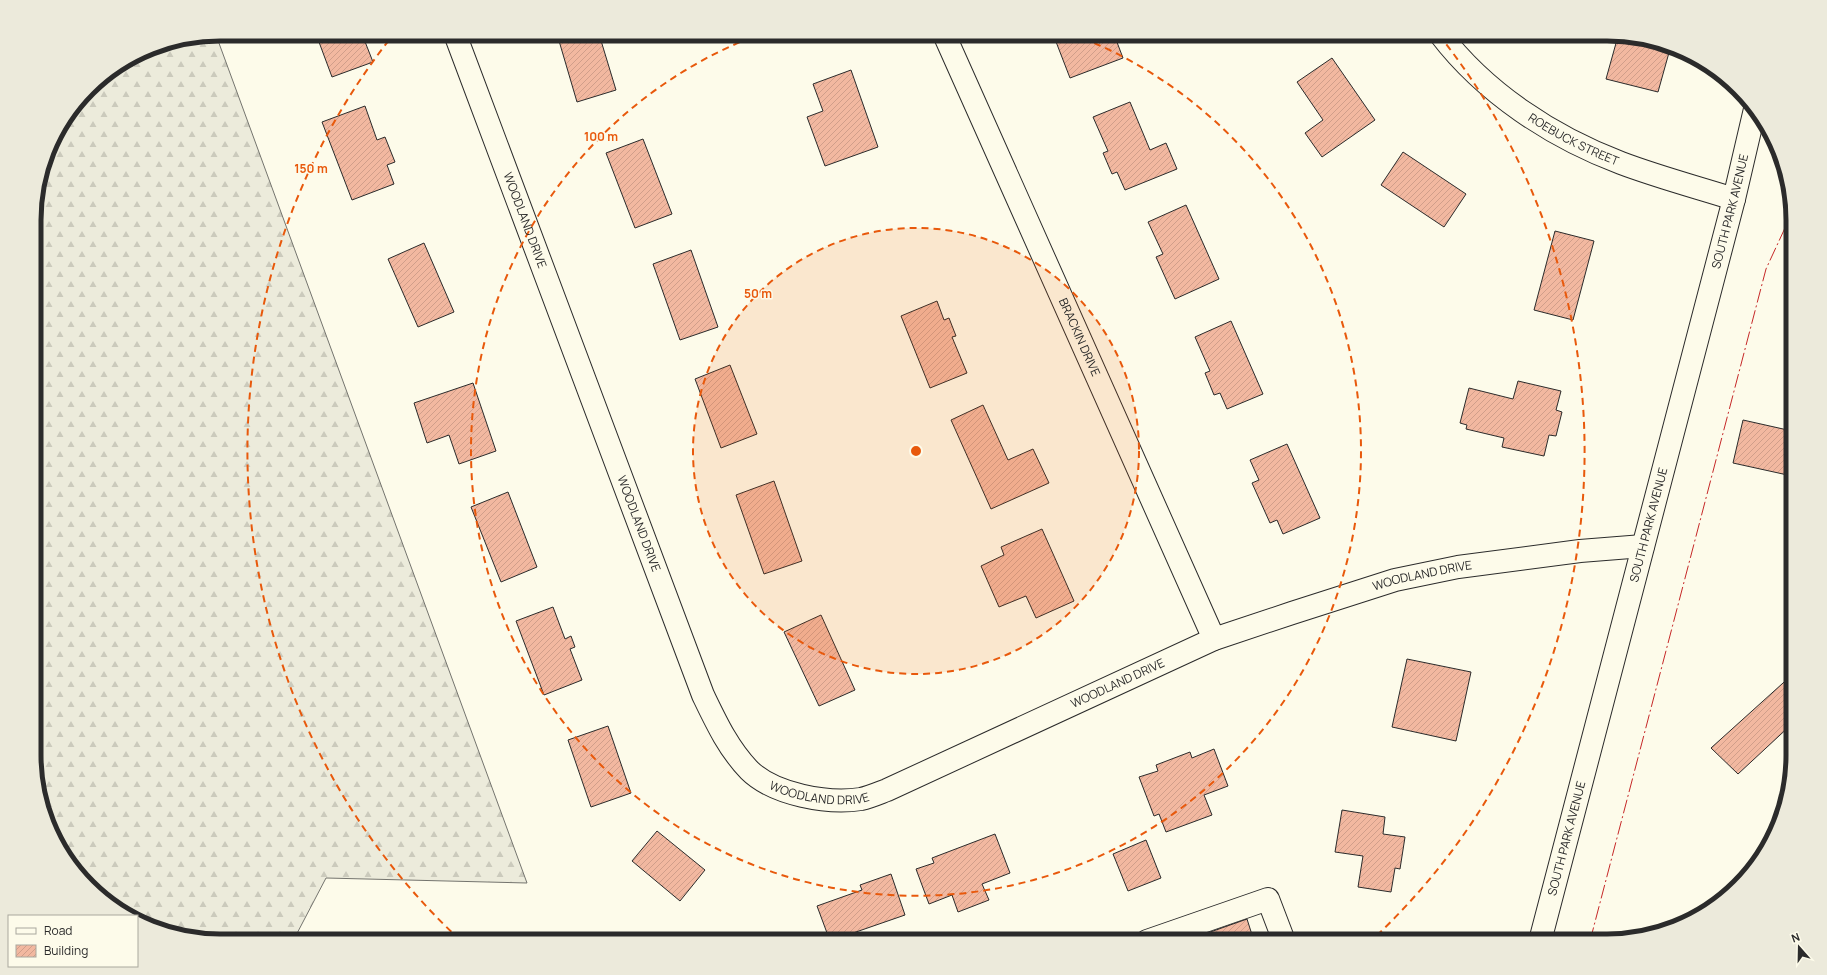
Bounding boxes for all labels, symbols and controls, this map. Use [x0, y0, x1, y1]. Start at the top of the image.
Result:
street label: ROEBUCK STREET [1525, 109, 1622, 170]
text: 100 m [584, 128, 618, 145]
street label: SOUTH PARK AVENUE [1707, 152, 1752, 271]
text: 150 m [294, 160, 328, 177]
street label: WOODLAND DRIVE [500, 170, 551, 271]
text: 50 m [744, 285, 772, 302]
street label: BRACKIN DRIVE [1055, 295, 1105, 379]
centre of rings [909, 444, 923, 458]
street label: SOUTH PARK AVENUE [1625, 466, 1671, 584]
street label: WOODLAND DRIVE [613, 473, 665, 574]
street label: WOODLAND DRIVE [1370, 556, 1473, 595]
street label: WOODLAND DRIVE [1068, 654, 1167, 712]
street label: WOODLAND DRIVE [767, 777, 871, 808]
street label: SOUTH PARK AVENUE [1543, 779, 1589, 897]
legend [8, 915, 138, 967]
text: Road [44, 922, 72, 939]
north arrow [1779, 927, 1819, 967]
text: N [1789, 929, 1802, 946]
text: Building [44, 942, 88, 959]

